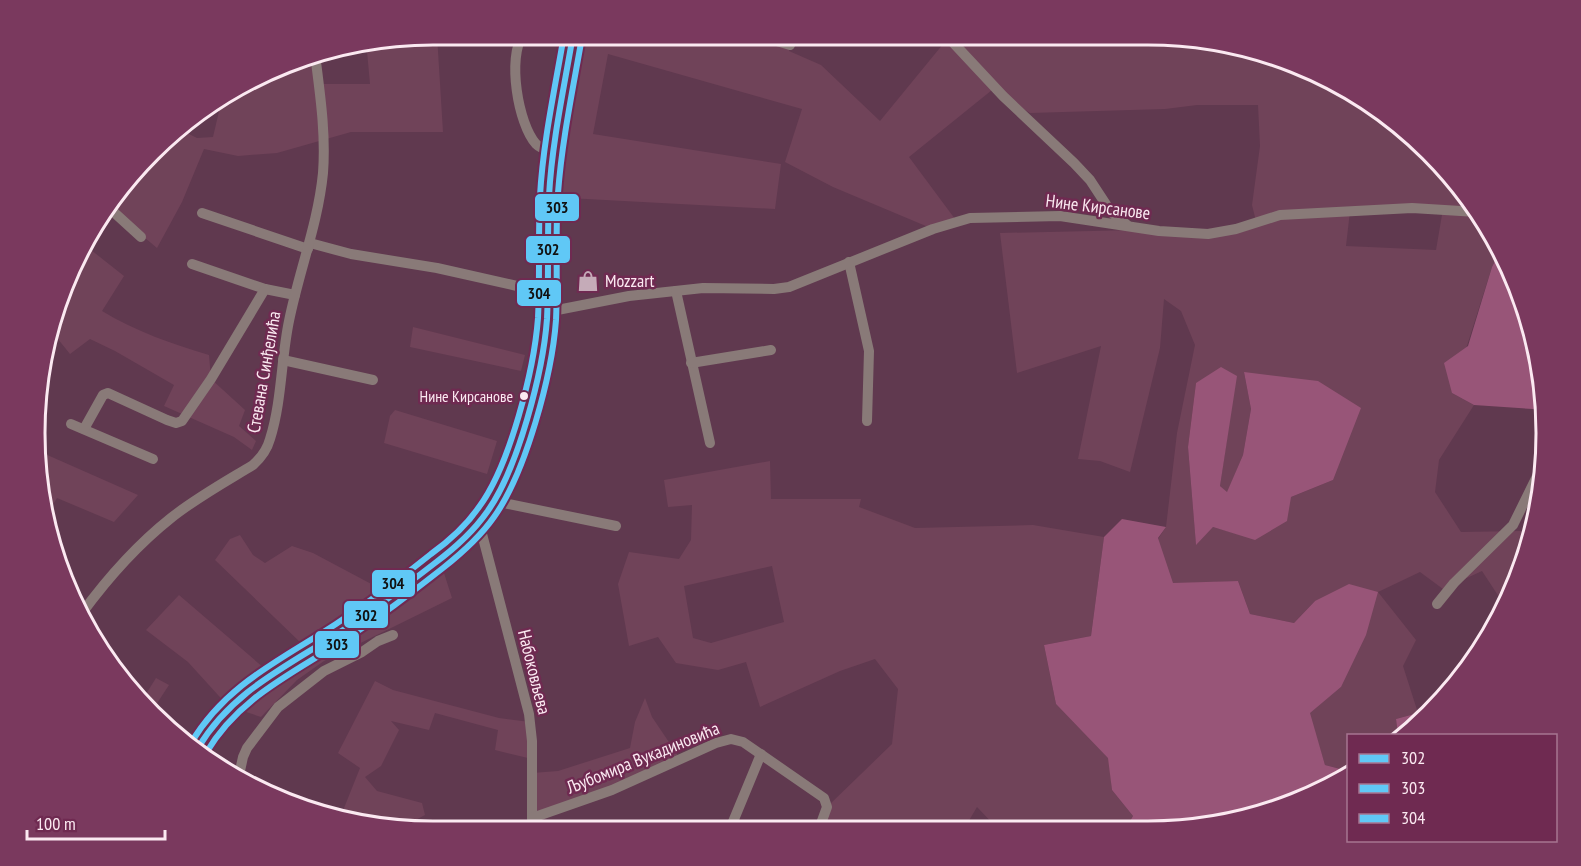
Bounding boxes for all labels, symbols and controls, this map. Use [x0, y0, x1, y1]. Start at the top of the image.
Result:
street label: Нине Кирсанове [1044, 189, 1152, 224]
line badge: 303 [534, 193, 580, 222]
text: 303 [546, 197, 568, 217]
line badge: 302 [525, 235, 571, 264]
text: 302 [537, 239, 559, 259]
shop icon: Mozzart [576, 269, 600, 293]
place label: Mozzart [605, 269, 655, 292]
line badge: 304 [516, 279, 562, 307]
text: 304 [528, 283, 551, 303]
street label: Стевана Синђелића [241, 309, 286, 435]
place label: Нине Кирсанове [420, 386, 513, 406]
marker: Нине Кирсанове [518, 390, 530, 402]
line badge: 304 [371, 569, 416, 598]
text: 304 [382, 573, 405, 593]
line badge: 302 [343, 600, 389, 629]
text: 302 [355, 605, 377, 625]
street label: Набоковљева [513, 627, 556, 717]
line badge: 303 [314, 630, 360, 659]
text: 303 [326, 634, 348, 654]
street label: Љубомира Вукадиновића [562, 716, 723, 799]
legend [1347, 734, 1557, 842]
text: 302 [1401, 746, 1425, 769]
text: 303 [1401, 776, 1425, 799]
scale bar [27, 803, 165, 841]
text: 304 [1401, 806, 1425, 829]
text: 100 m [36, 812, 76, 835]

